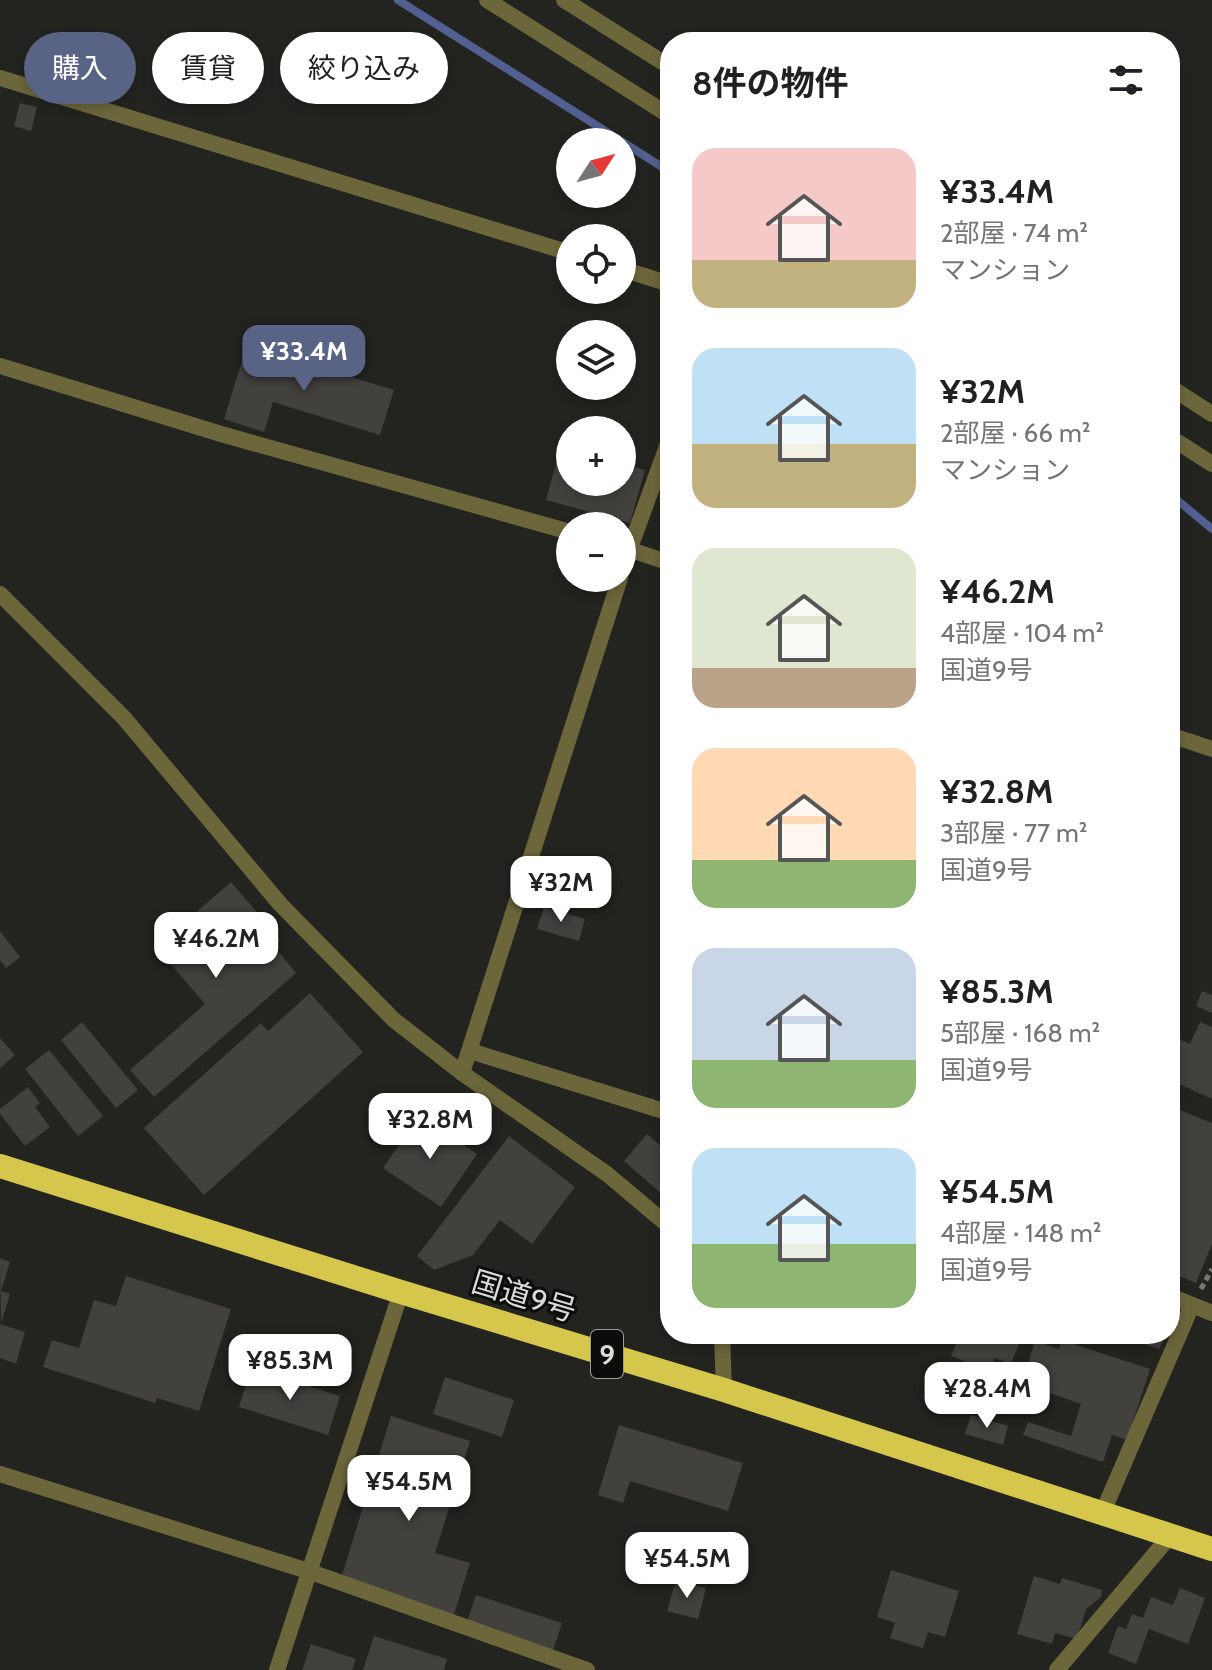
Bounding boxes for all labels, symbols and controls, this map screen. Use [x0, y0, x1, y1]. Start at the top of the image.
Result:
chip: 購入 [24, 32, 136, 104]
chip: 賃貸 [152, 32, 264, 104]
chip: 絞り込み [280, 32, 448, 104]
icon: filters [1104, 58, 1148, 102]
text: 8件の物件 [692, 62, 849, 104]
north arrow [556, 128, 636, 208]
map controls [556, 128, 636, 592]
text: ¥33.4M [940, 170, 1054, 212]
icon: home [756, 180, 852, 276]
text: 2部屋 · 74 m² [940, 217, 1088, 249]
button: locate [556, 224, 636, 304]
text: マンション [940, 254, 1070, 286]
button: layers [556, 320, 636, 400]
pin: ¥33.4M [239, 325, 369, 393]
text: ¥33.4M [260, 335, 348, 367]
text: ¥32M [940, 370, 1025, 412]
icon: home [756, 380, 852, 476]
button: + [556, 416, 636, 496]
text: 2部屋 · 66 m² [940, 417, 1090, 449]
text: マンション [940, 454, 1070, 486]
button: − [556, 512, 636, 592]
text: ¥46.2M [940, 570, 1055, 612]
icon: home [756, 580, 852, 676]
text: 4部屋 · 104 m² [940, 617, 1104, 649]
text: 国道9号 [940, 654, 1033, 686]
text: ¥32.8M [940, 770, 1053, 812]
icon: home [756, 780, 852, 876]
text: 3部屋 · 77 m² [940, 817, 1087, 849]
text: 国道9号 [940, 854, 1033, 886]
pin: ¥32M [514, 856, 608, 924]
text: ¥32M [528, 866, 594, 898]
pin: ¥46.2M [151, 912, 281, 980]
text: ¥46.2M [172, 922, 260, 954]
text: ¥85.3M [940, 970, 1054, 1012]
icon: home [756, 980, 852, 1076]
text: 5部屋 · 168 m² [940, 1017, 1100, 1049]
text: 国道9号 [940, 1054, 1033, 1086]
pin: ¥32.8M [365, 1093, 495, 1161]
text: ¥32.8M [387, 1103, 473, 1135]
text: ¥54.5M [940, 1170, 1054, 1212]
icon: home [756, 1180, 852, 1276]
text: 4部屋 · 148 m² [940, 1217, 1101, 1249]
text: 国道9号 [940, 1254, 1033, 1286]
street label: 国道9号 [467, 1263, 581, 1329]
road number: 9 [591, 1330, 623, 1378]
pin: ¥85.3M [225, 1334, 355, 1402]
text: ¥85.3M [247, 1344, 333, 1376]
pin: ¥28.4M [922, 1362, 1052, 1430]
text: ¥28.4M [943, 1372, 1031, 1404]
pin: ¥54.5M [344, 1455, 474, 1523]
text: ¥54.5M [365, 1465, 453, 1497]
pin: ¥54.5M [622, 1532, 752, 1600]
text: ¥54.5M [643, 1542, 731, 1574]

